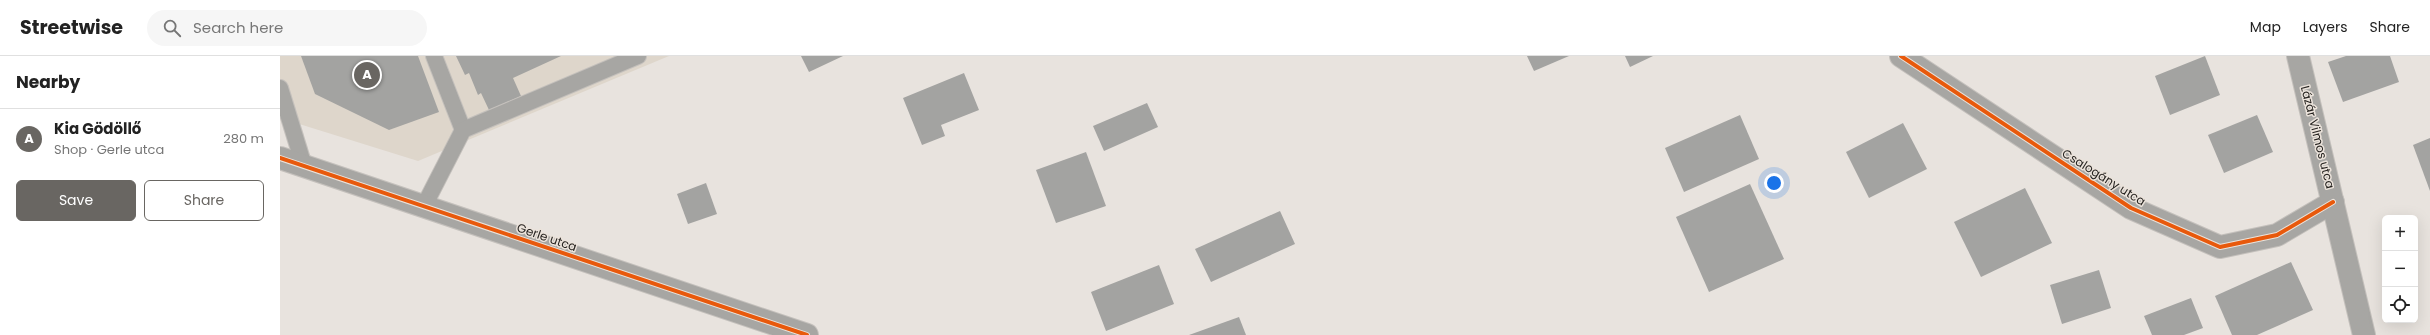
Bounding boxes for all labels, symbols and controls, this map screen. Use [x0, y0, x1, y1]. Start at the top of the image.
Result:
search box [147, 10, 427, 46]
text: Streetwise [20, 14, 123, 41]
icon: search [161, 17, 183, 39]
text: Search here [193, 17, 283, 38]
text: Map [2250, 17, 2281, 37]
text: Layers [2303, 17, 2347, 37]
text: Share [2369, 17, 2410, 37]
pin: A [354, 60, 380, 90]
text: Nearby [16, 70, 80, 94]
street label: Lázár Vilmos utca [2297, 84, 2339, 190]
text: Kia Gödöllő [54, 118, 141, 139]
text: A [24, 129, 34, 148]
text: 280 m [223, 129, 264, 148]
text: Shop · Gerle utca [54, 140, 164, 159]
street label: Csalogány utca [2059, 144, 2149, 210]
your location [1764, 173, 1784, 193]
button: Save [16, 180, 136, 221]
button: Share [144, 180, 264, 221]
map controls [2382, 215, 2418, 323]
button: + [2382, 215, 2418, 251]
street label: Gerle utca [515, 219, 579, 255]
button: − [2382, 251, 2418, 287]
button: locate [2382, 287, 2418, 323]

